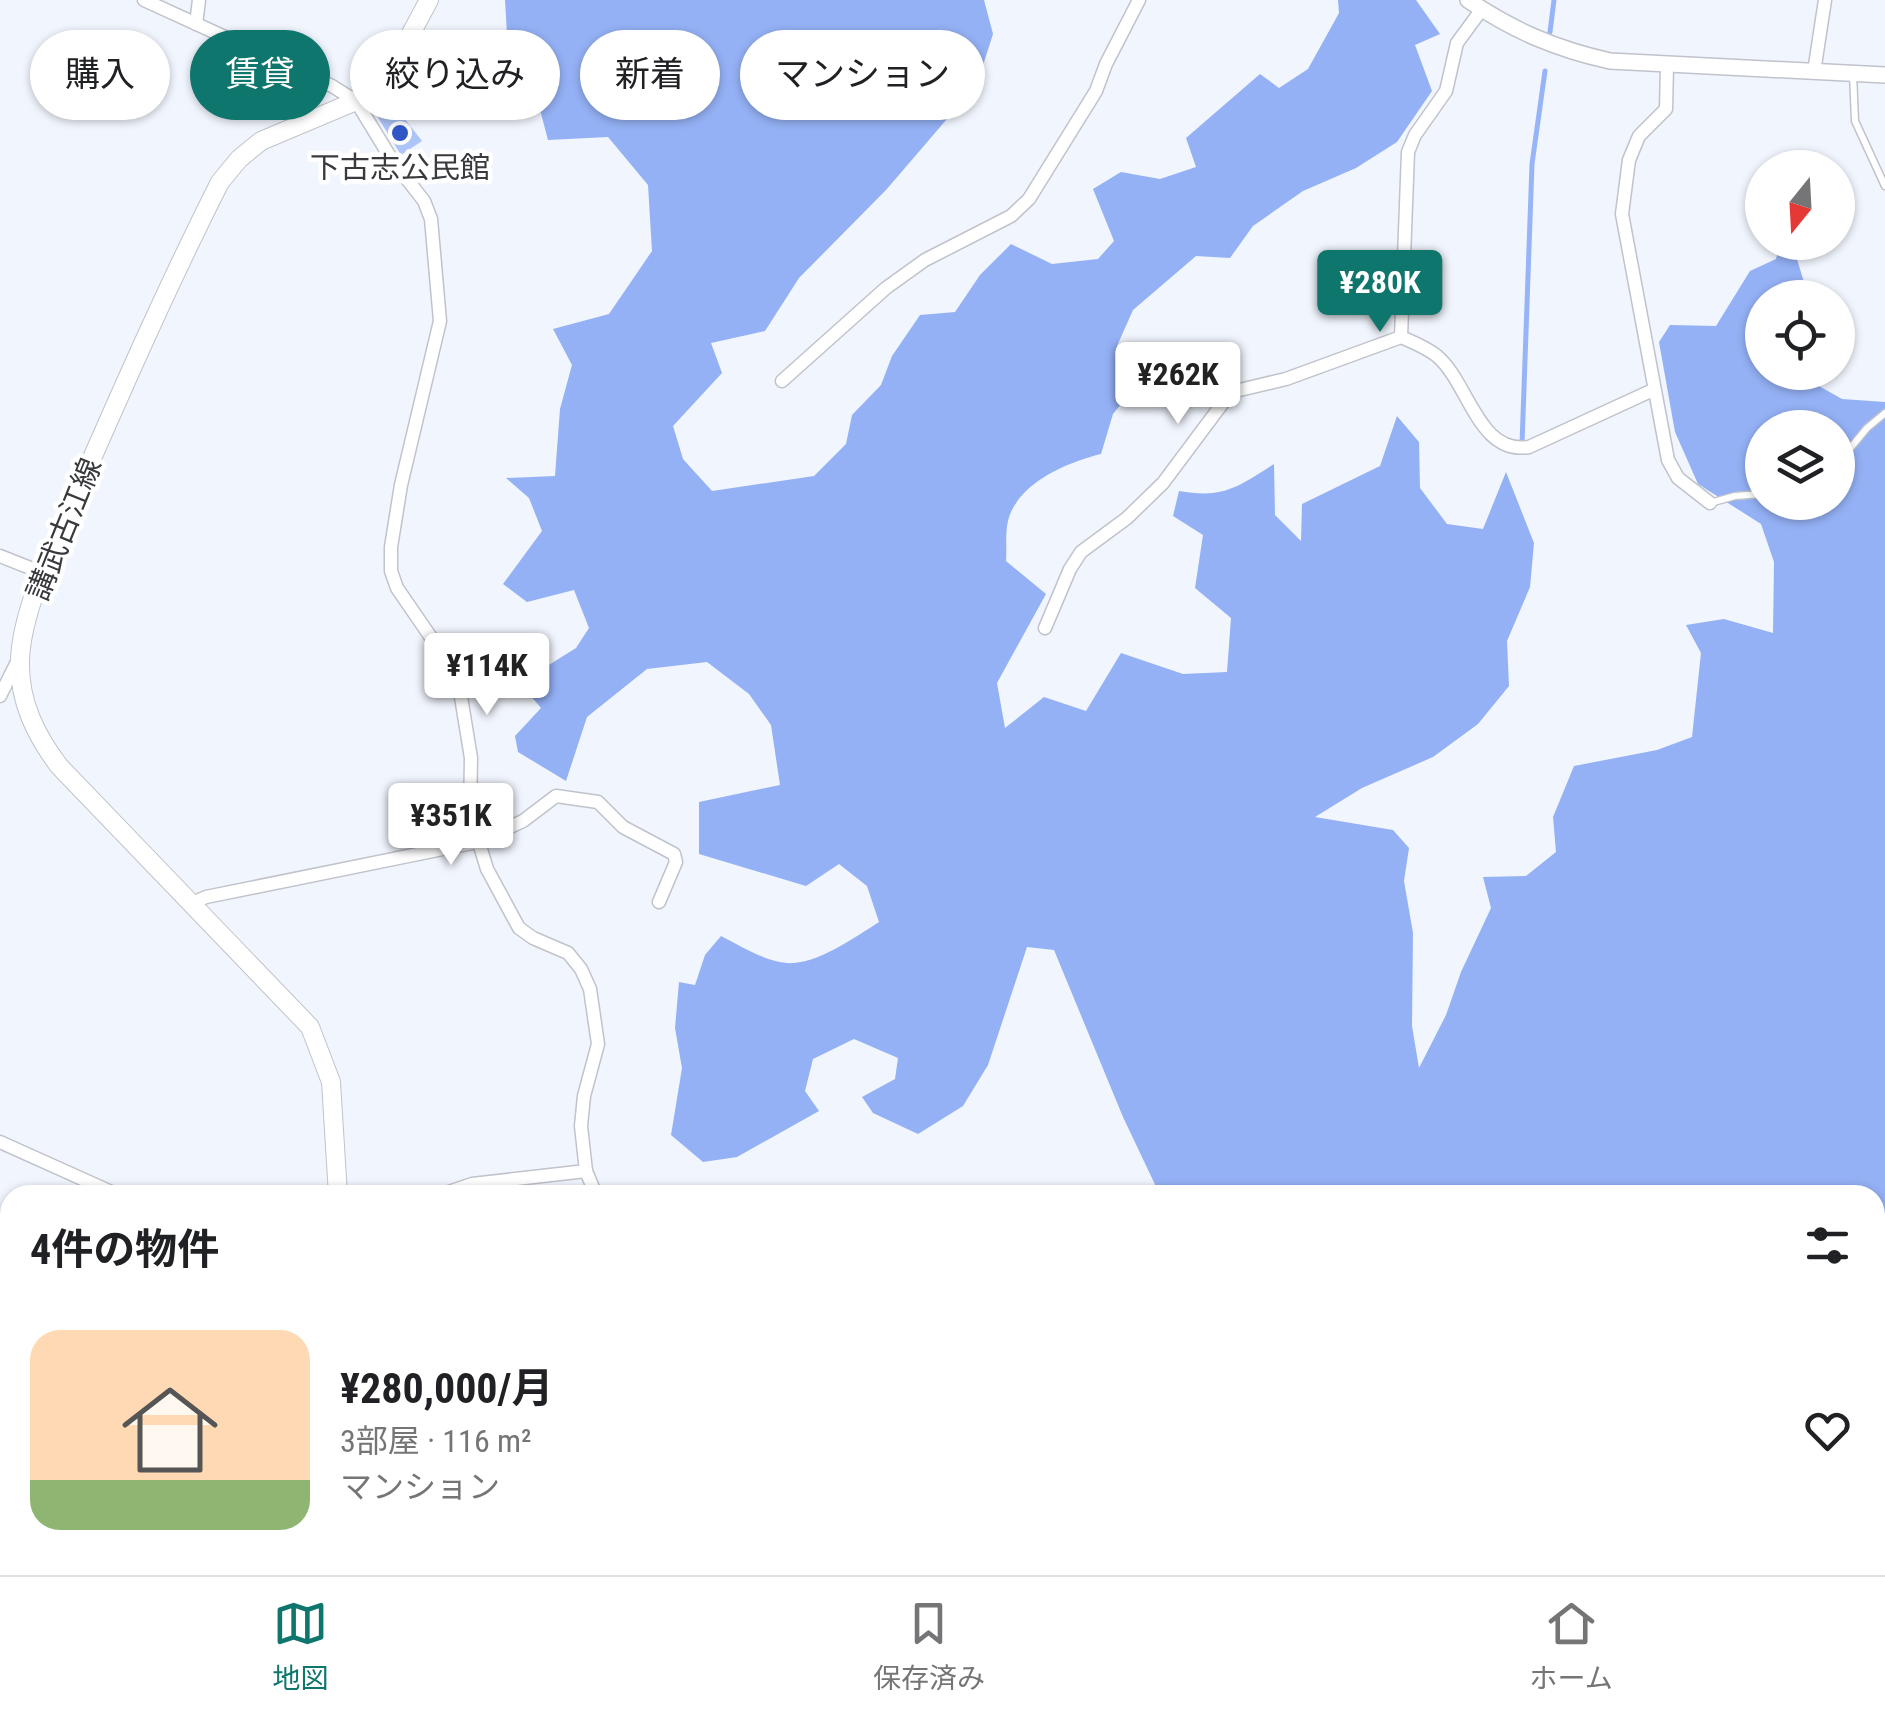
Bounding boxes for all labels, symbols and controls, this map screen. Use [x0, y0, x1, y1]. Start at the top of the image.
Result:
chip: 購入 [30, 30, 170, 120]
chip: 賃貸 [190, 30, 330, 120]
chip: 絞り込み [350, 30, 560, 120]
chip: 新着 [580, 30, 720, 120]
chip: マンション [740, 30, 985, 120]
marker: 下古志公民館 [389, 122, 411, 144]
place label: 下古志公民館 [310, 150, 490, 185]
north arrow [1745, 150, 1855, 260]
map controls [1745, 150, 1855, 520]
pin: ¥280K [1310, 250, 1450, 335]
text: ¥280K [1339, 263, 1421, 301]
button: locate [1745, 280, 1855, 390]
pin: ¥262K [1108, 342, 1248, 427]
text: ¥262K [1137, 355, 1219, 393]
button: layers [1745, 410, 1855, 520]
street label: 講武古江線 [20, 453, 108, 605]
pin: ¥114K [417, 633, 557, 718]
text: ¥114K [446, 646, 528, 684]
pin: ¥351K [381, 783, 521, 868]
text: ¥351K [410, 796, 492, 834]
icon: filters [1800, 1218, 1855, 1273]
text: 4件の物件 [30, 1225, 219, 1274]
text: ¥280,000/月 [340, 1364, 554, 1413]
icon: home [110, 1370, 230, 1490]
icon: heart [1800, 1403, 1855, 1458]
text: 3部屋 · 116 m² [340, 1422, 532, 1460]
text: マンション [340, 1468, 500, 1506]
tab: 地図 [272, 1596, 328, 1696]
tab: 保存済み [873, 1596, 985, 1696]
tab: ホーム [1530, 1596, 1613, 1696]

